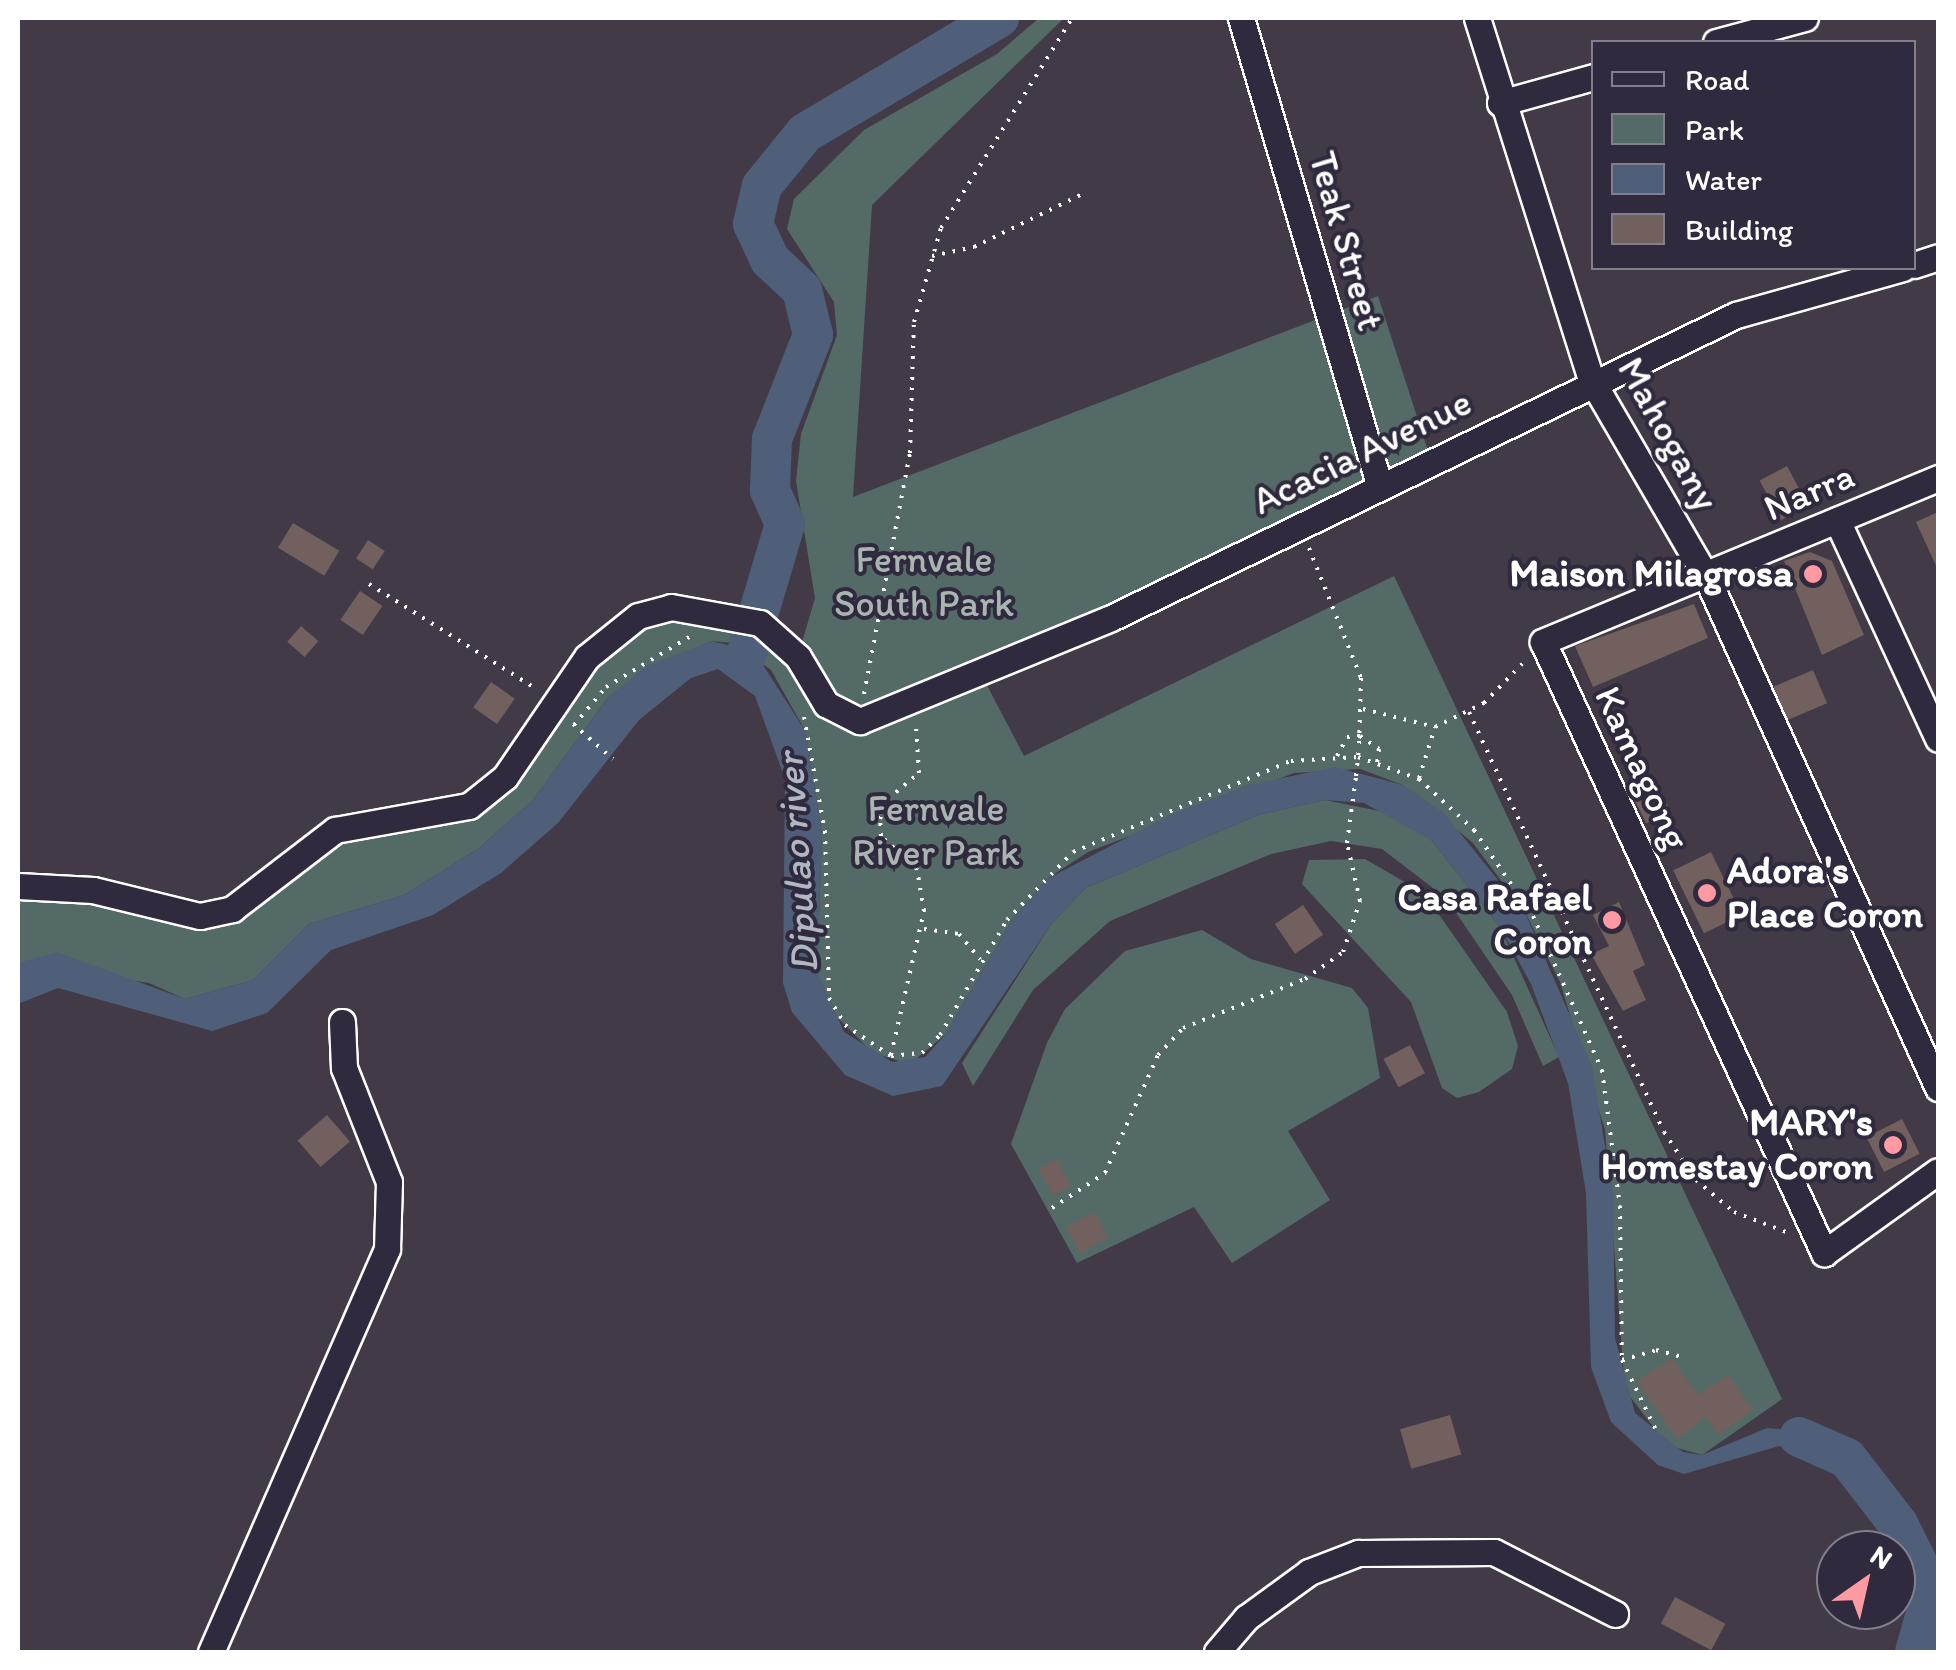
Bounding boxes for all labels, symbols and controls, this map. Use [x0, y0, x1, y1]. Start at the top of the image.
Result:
legend [1591, 40, 1916, 270]
text: Road [1685, 61, 1750, 98]
text: Park [1685, 111, 1744, 148]
street label: Teak Street [1299, 147, 1393, 335]
text: Water [1685, 161, 1762, 198]
text: Building [1685, 211, 1793, 248]
street label: Mahogany [1607, 350, 1729, 518]
street label: Acacia Avenue [1246, 380, 1478, 524]
street label: Narra [1757, 453, 1861, 531]
park label: Fernvale South Park [835, 537, 1013, 626]
place label: Maison Milagrosa [1509, 551, 1793, 597]
marker: Maison Milagrosa [1802, 563, 1824, 585]
street label: Kamagong [1584, 679, 1700, 857]
water label: Dipulao river [764, 751, 828, 975]
park label: Fernvale River Park [853, 786, 1019, 876]
place label: Adora's Place Coron [1727, 848, 1922, 938]
place label: Casa Rafael Coron [1399, 875, 1592, 964]
marker: Adora's Place Coron [1696, 882, 1718, 904]
marker: Casa Rafael Coron [1601, 909, 1623, 931]
place label: MARY's Homestay Coron [1601, 1100, 1873, 1190]
marker: MARY's Homestay Coron [1882, 1134, 1904, 1156]
north arrow [1816, 1530, 1916, 1630]
text: N [1864, 1537, 1899, 1576]

